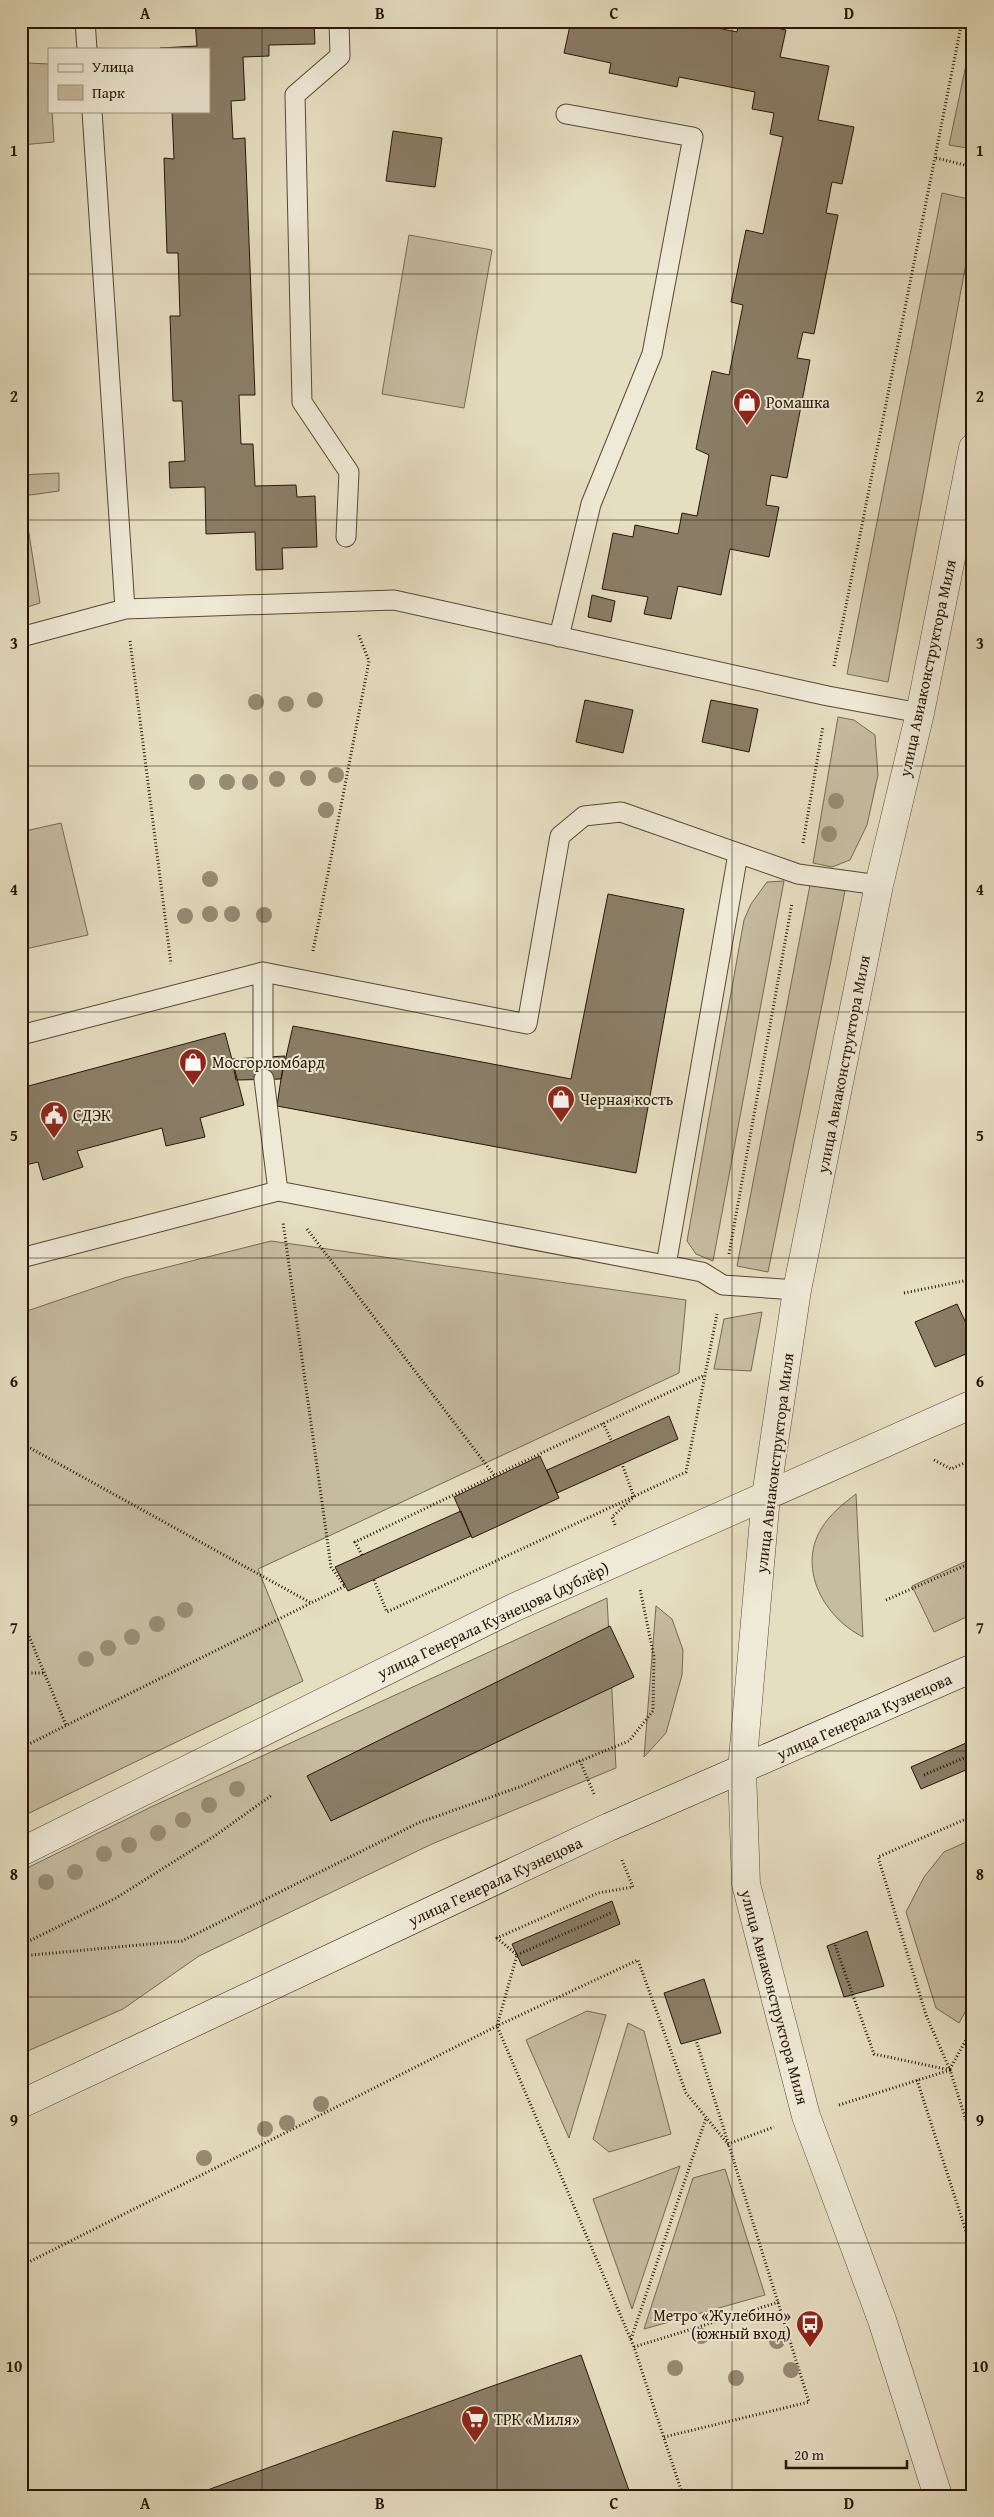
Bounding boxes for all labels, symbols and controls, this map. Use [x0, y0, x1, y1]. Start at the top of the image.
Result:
text: A [140, 1, 151, 25]
text: B [375, 1, 385, 25]
text: C [609, 1, 619, 25]
text: D [844, 1, 854, 25]
legend [48, 48, 210, 112]
text: Улица [92, 56, 135, 77]
text: Парк [92, 82, 125, 103]
text: 1 [10, 138, 18, 162]
text: 1 [976, 138, 984, 162]
text: 2 [10, 384, 18, 408]
text: 2 [976, 384, 984, 408]
shop icon: Ромашка [732, 387, 762, 426]
place label: Ромашка [766, 390, 830, 414]
street label: улица Авиаконструктора Миля [892, 557, 962, 780]
text: 3 [10, 631, 18, 655]
text: 3 [976, 631, 984, 655]
text: 4 [10, 877, 18, 901]
text: 4 [976, 877, 984, 901]
street label: улица Авиаконструктора Миля [810, 953, 876, 1176]
shop icon: Мосгорломбард [178, 1047, 208, 1086]
place label: Мосгорломбард [212, 1050, 325, 1074]
shop icon: Черная кость [546, 1084, 576, 1123]
place label: Черная кость [580, 1087, 674, 1111]
public building icon: СДЭК [39, 1100, 69, 1139]
place label: СДЭК [73, 1103, 111, 1127]
text: 5 [10, 1123, 18, 1147]
text: 5 [976, 1123, 984, 1147]
street label: улица Авиаконструктора Миля [748, 1351, 799, 1576]
text: 6 [10, 1369, 18, 1393]
text: 6 [976, 1369, 984, 1393]
street label: улица Генерала Кузнецова (дублёр) [372, 1556, 613, 1685]
text: 7 [10, 1615, 18, 1639]
text: 7 [976, 1615, 984, 1639]
street label: улица Генерала Кузнецова [772, 1666, 956, 1766]
street label: улица Генерала Кузнецова [403, 1830, 586, 1932]
text: 8 [10, 1862, 18, 1886]
text: 8 [976, 1862, 984, 1886]
street label: улица Авиаконструктора Миля [734, 1886, 815, 2107]
text: 9 [10, 2108, 18, 2132]
text: 9 [976, 2108, 984, 2132]
place label: Метро «Жулебино» (южный вход) [653, 2303, 791, 2345]
bus stop icon: Метро «Жулебино» (южный вход) [795, 2309, 825, 2348]
text: 10 [6, 2354, 22, 2378]
text: 10 [972, 2354, 988, 2378]
supermarket icon: ТРК «Миля» [460, 2404, 490, 2443]
place label: ТРК «Миля» [494, 2407, 580, 2431]
scale bar [786, 2437, 908, 2469]
text: 20 m [794, 2444, 825, 2465]
text: A [140, 2491, 151, 2515]
text: B [375, 2491, 385, 2515]
text: C [609, 2491, 619, 2515]
text: D [844, 2491, 854, 2515]

